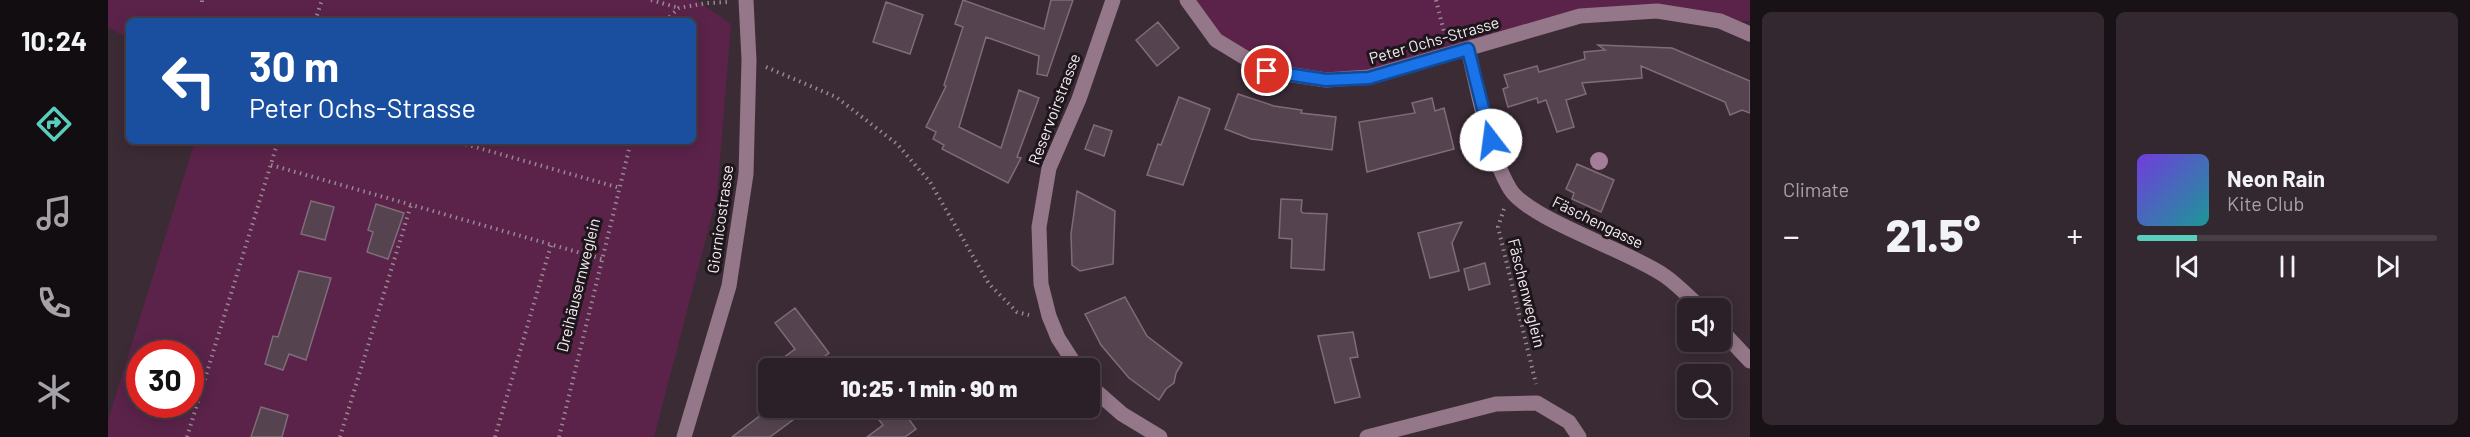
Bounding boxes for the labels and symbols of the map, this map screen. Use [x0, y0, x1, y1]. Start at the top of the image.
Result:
street label: Peter Ochs-Strasse [1367, 12, 1501, 67]
pin [1241, 45, 1292, 96]
street label: Reservoirstrasse [1024, 50, 1083, 167]
position arrow [1459, 108, 1523, 172]
street label: Giornicostrasse [702, 163, 737, 274]
street label: Fäschengasse [1550, 191, 1647, 252]
street label: Dreihäusernweglein [552, 216, 603, 354]
street label: Fäschenweglein [1505, 236, 1550, 349]
speed limit sign: 30 [126, 340, 204, 418]

